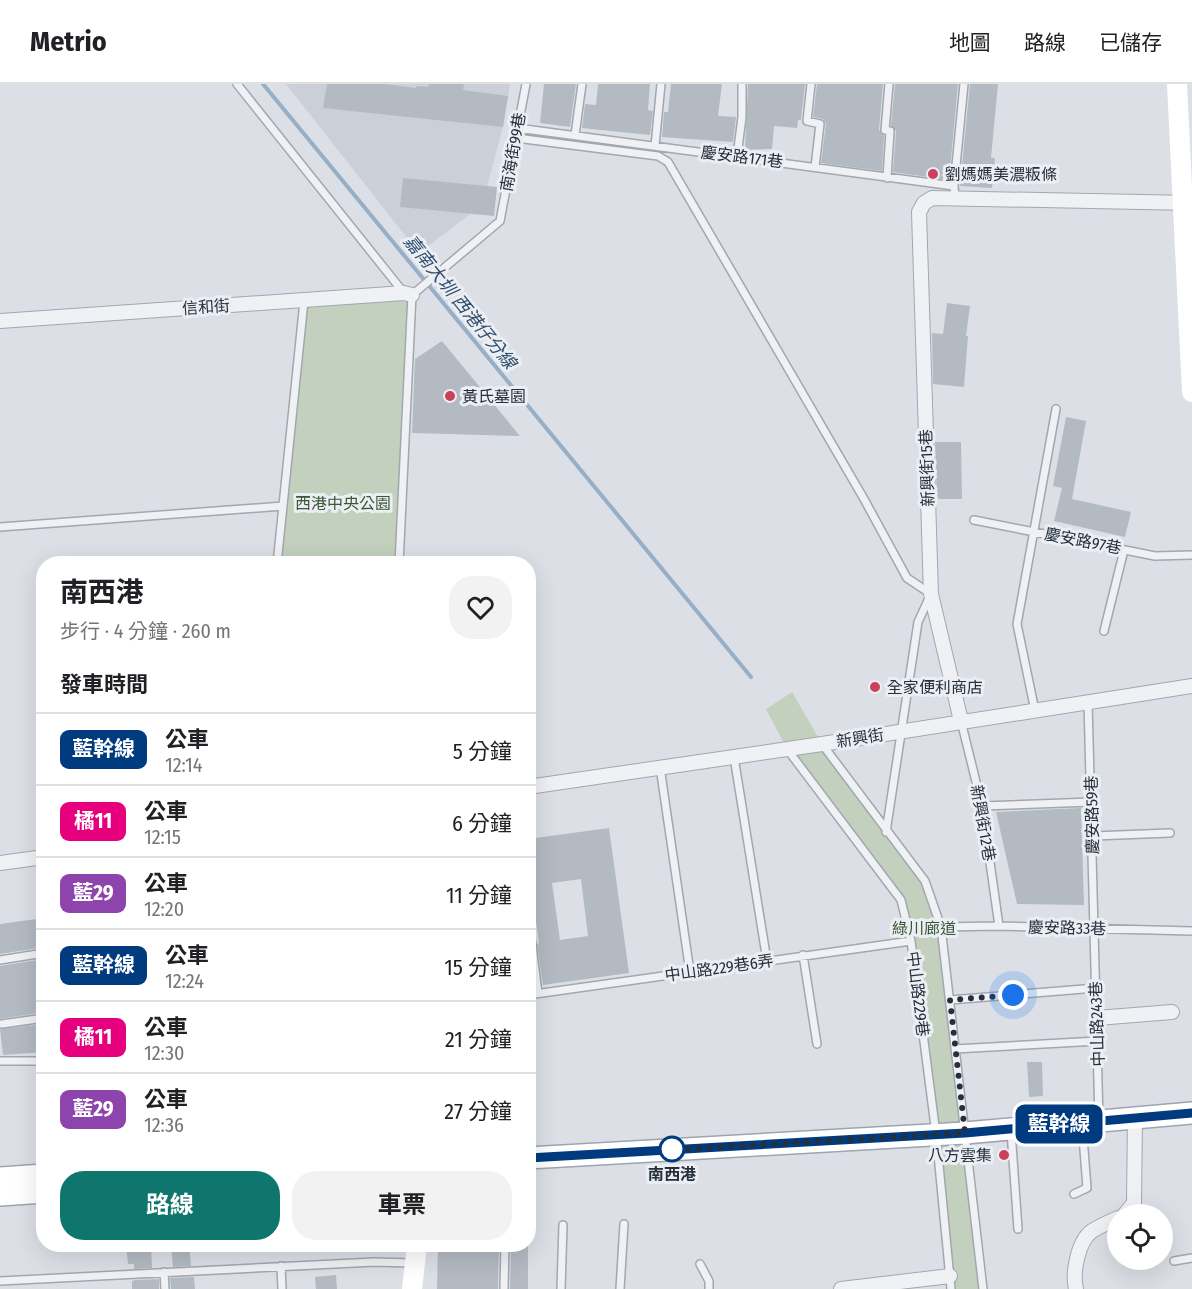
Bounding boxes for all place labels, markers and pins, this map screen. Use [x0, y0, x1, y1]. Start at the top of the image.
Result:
place label: 劉媽媽美濃粄條 [945, 165, 1057, 184]
marker: 劉媽媽美濃粄條 [926, 167, 940, 181]
place label: 黃氏墓園 [462, 387, 526, 406]
marker: 黃氏墓園 [443, 389, 457, 403]
place label: 全家便利商店 [887, 678, 983, 697]
marker: 全家便利商店 [868, 680, 882, 694]
marker: 南西港 [659, 1136, 685, 1162]
place label: 八方雲集 [928, 1146, 992, 1165]
marker: 八方雲集 [997, 1148, 1011, 1162]
place label: 南西港 [648, 1165, 696, 1184]

